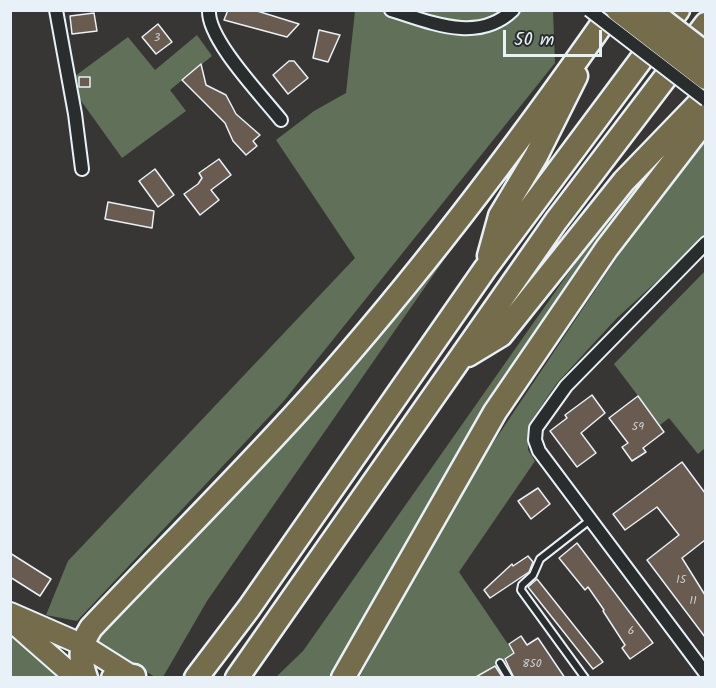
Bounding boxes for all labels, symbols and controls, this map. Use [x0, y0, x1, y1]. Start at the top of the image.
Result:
scale bar [506, 18, 605, 56]
text: 50 m [514, 26, 554, 55]
house number: 3 [154, 32, 160, 46]
house number: 59 [632, 421, 644, 435]
house number: 15 [676, 574, 686, 588]
house number: 11 [689, 595, 697, 609]
house number: 6 [628, 625, 634, 639]
house number: 850 [522, 658, 542, 672]

